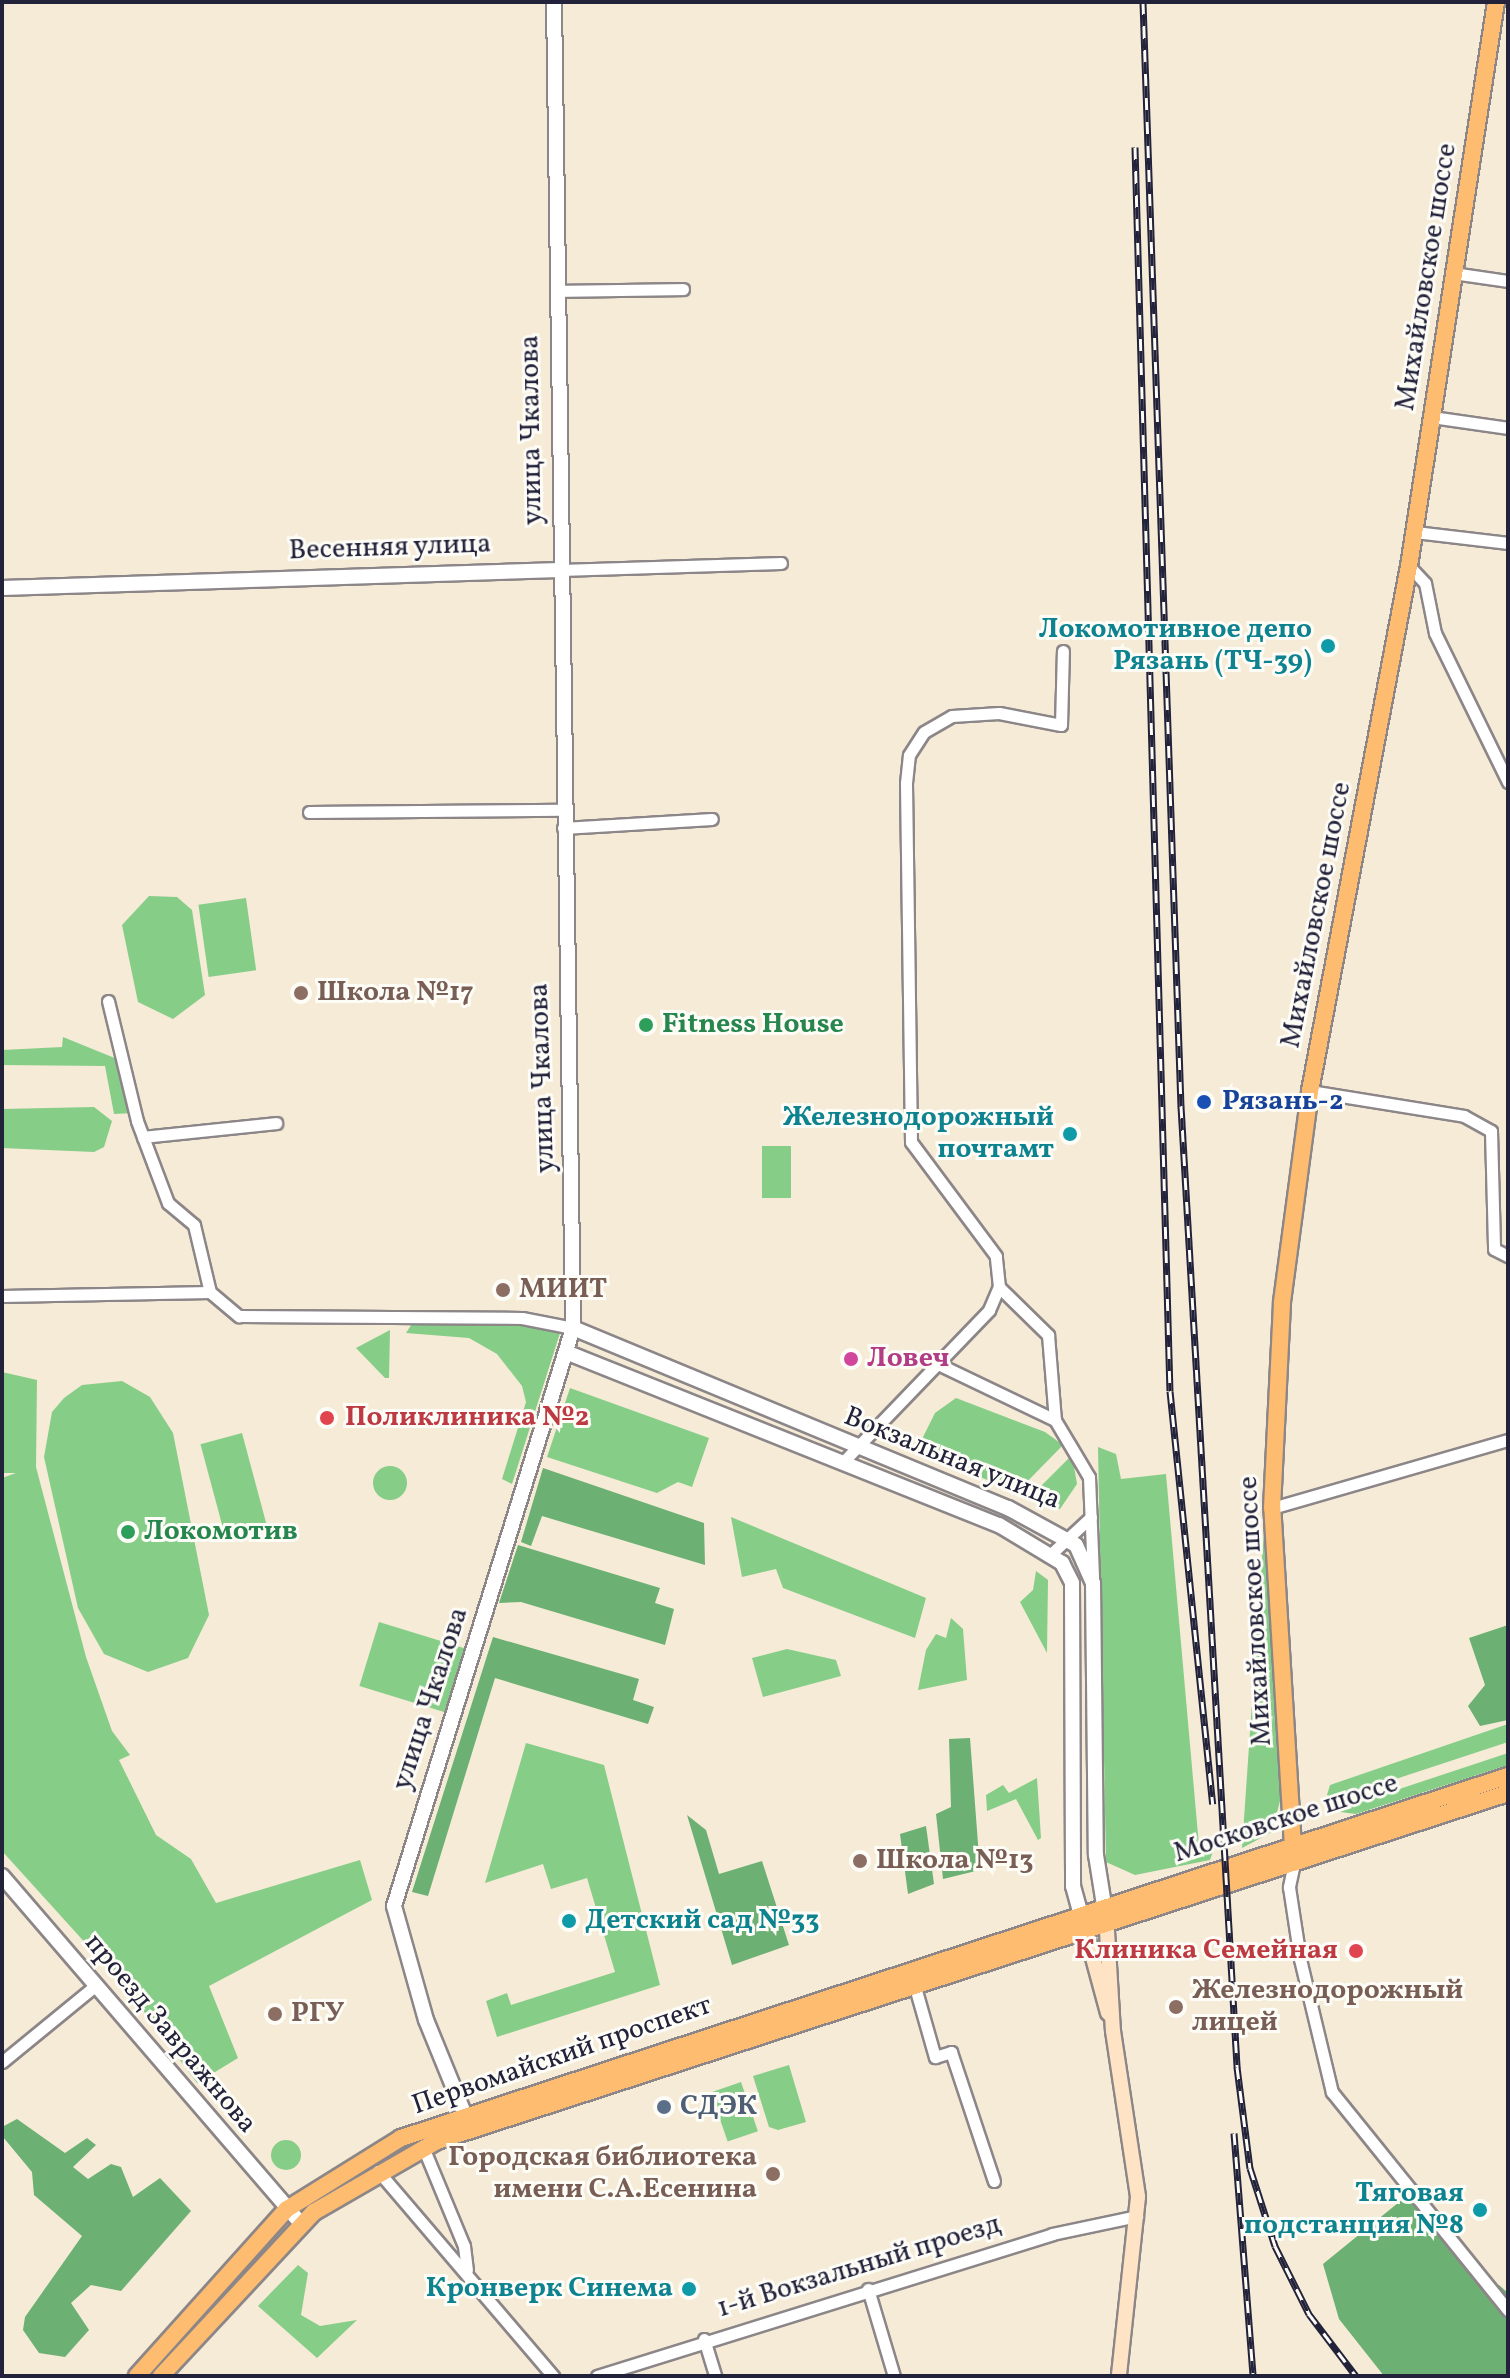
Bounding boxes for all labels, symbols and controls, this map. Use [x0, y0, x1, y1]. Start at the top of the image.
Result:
street label: Михайловское шоссе [1389, 141, 1465, 413]
street label: улица Чкалова [514, 335, 550, 525]
street label: Весенняя улица [288, 528, 492, 568]
place label: Локомотивное депо Рязань (ТЧ-39) [1039, 613, 1312, 679]
marker: Локомотивное депо Рязань (ТЧ-39) [1319, 637, 1337, 655]
street label: Михайловское шоссе [1275, 779, 1359, 1051]
place label: Школа №17 [317, 976, 474, 1010]
street label: улица Чкалова [523, 982, 563, 1174]
marker: Школа №17 [292, 984, 310, 1002]
place label: Fitness House [662, 1008, 844, 1042]
marker: Fitness House [637, 1016, 655, 1034]
place label: Рязань-2 [1222, 1085, 1344, 1119]
marker: Рязань-2 [1193, 1091, 1215, 1113]
place label: Железнодорожный почтамт [783, 1101, 1054, 1167]
marker: Железнодорожный почтамт [1061, 1125, 1079, 1143]
place label: МИИТ [519, 1273, 607, 1307]
marker: МИИТ [494, 1281, 512, 1299]
place label: Ловеч [867, 1342, 949, 1376]
marker: Ловеч [842, 1350, 860, 1368]
street label: Вокзальная улица [838, 1400, 1066, 1518]
place label: Поликлиника №2 [345, 1401, 589, 1435]
marker: Поликлиника №2 [316, 1407, 338, 1429]
street label: Михайловское шоссе [1232, 1475, 1280, 1747]
place label: Локомотив [144, 1515, 298, 1549]
marker: Локомотив [119, 1523, 137, 1541]
street label: улица Чкалова [386, 1603, 476, 1795]
street label: Московское шоссе [1170, 1767, 1402, 1871]
place label: Школа №13 [876, 1844, 1034, 1878]
marker: Школа №13 [851, 1852, 869, 1870]
place label: Детский сад №33 [585, 1904, 819, 1938]
marker: Детский сад №33 [560, 1912, 578, 1930]
street label: проезд Завражнова [77, 1927, 263, 2141]
place label: Клиника Семейная [1074, 1934, 1338, 1968]
marker: Клиника Семейная [1345, 1940, 1367, 1962]
place label: Железнодорожный лицей [1192, 1974, 1463, 2040]
street label: Первомайский проспект [408, 1989, 716, 2123]
place label: РГУ [291, 1997, 344, 2031]
marker: Железнодорожный лицей [1167, 1998, 1185, 2016]
marker: РГУ [266, 2005, 284, 2023]
place label: СДЭК [680, 2090, 757, 2124]
marker: СДЭК [655, 2098, 673, 2116]
place label: Городская библиотека имени С.А.Есенина [448, 2141, 757, 2207]
marker: Городская библиотека имени С.А.Есенина [764, 2165, 782, 2183]
place label: Тяговая подстанция №8 [1244, 2177, 1464, 2243]
marker: Тяговая подстанция №8 [1471, 2201, 1489, 2219]
street label: 1-й Вокзальный проезд [713, 2208, 1005, 2326]
place label: Кронверк Синема [426, 2272, 673, 2306]
marker: Кронверк Синема [680, 2280, 698, 2298]

